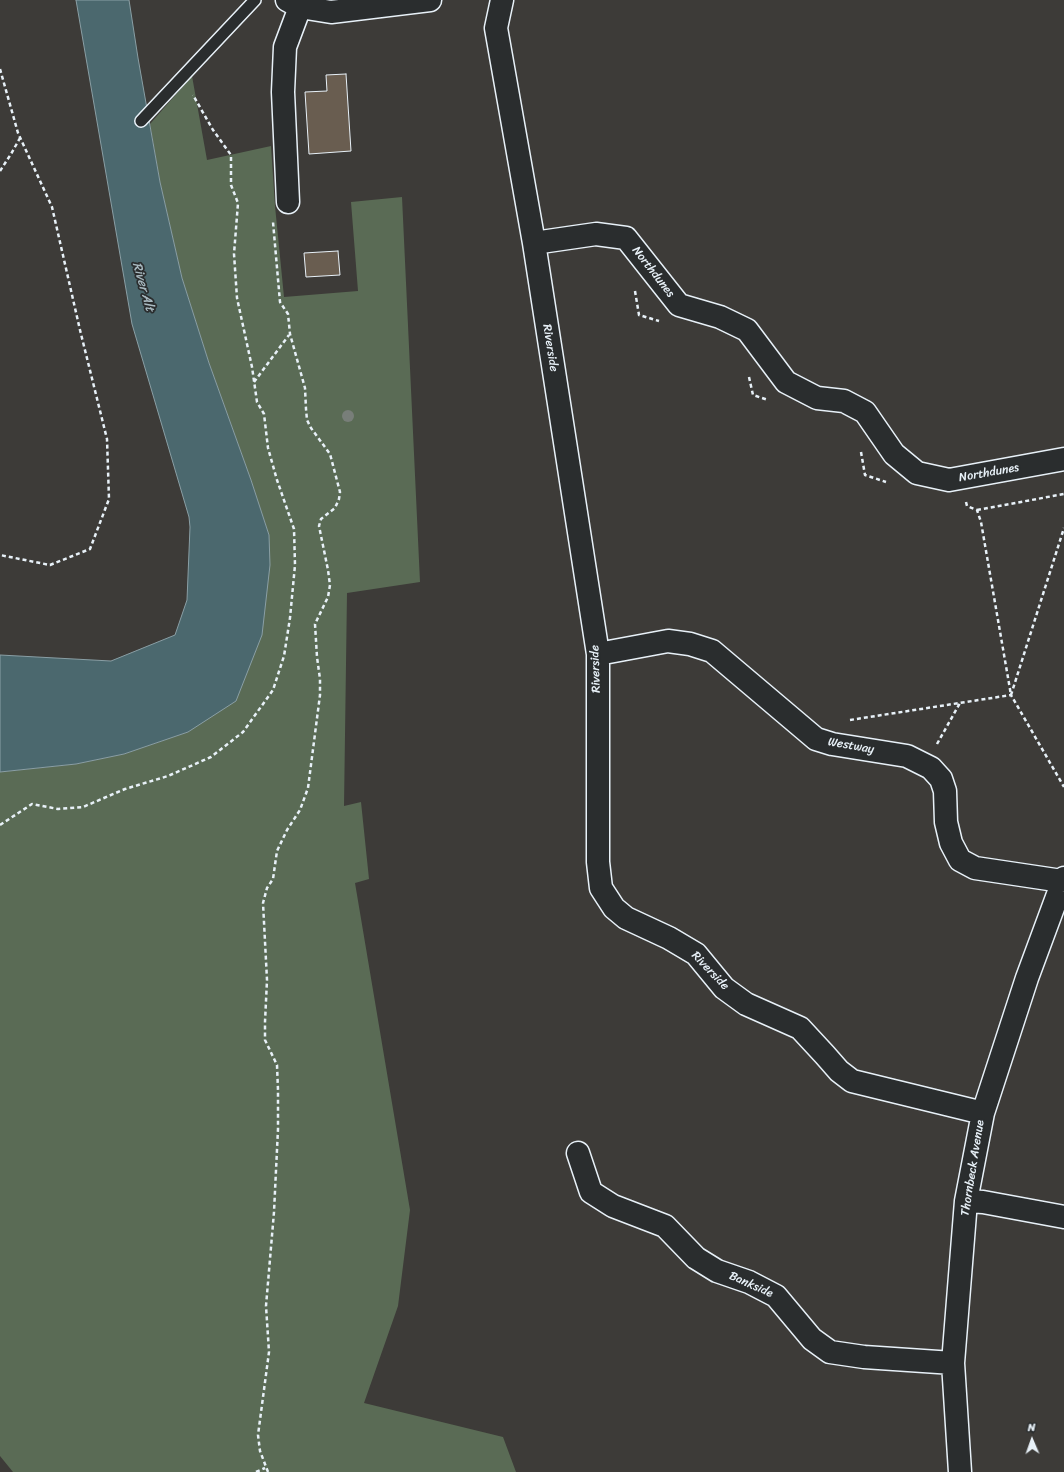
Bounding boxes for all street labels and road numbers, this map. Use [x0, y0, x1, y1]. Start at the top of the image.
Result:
street label: Northdunes [629, 244, 677, 300]
street label: Riverside [539, 323, 561, 373]
street label: Northdunes [958, 461, 1020, 485]
street label: Riverside [588, 645, 604, 693]
street label: Westway [827, 735, 875, 757]
street label: Riverside [688, 949, 732, 993]
street label: Thornbeck Avenue [958, 1119, 988, 1217]
street label: Bankside [727, 1269, 775, 1301]

